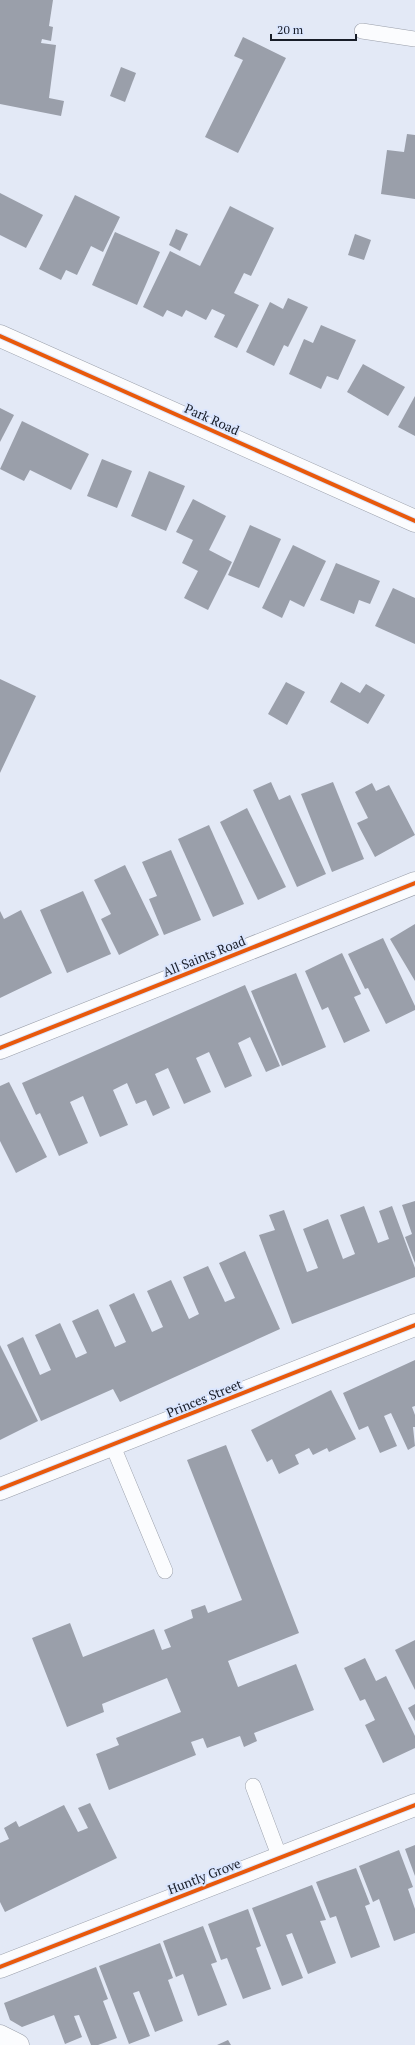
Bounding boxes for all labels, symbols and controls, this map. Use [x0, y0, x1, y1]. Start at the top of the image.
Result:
scale bar [271, 16, 356, 42]
text: 20 m [277, 22, 304, 37]
street label: Park Road [182, 399, 242, 439]
street label: All Saints Road [160, 931, 248, 981]
street label: Princes Street [163, 1375, 245, 1421]
street label: Huntly Grove [165, 1854, 243, 1898]

